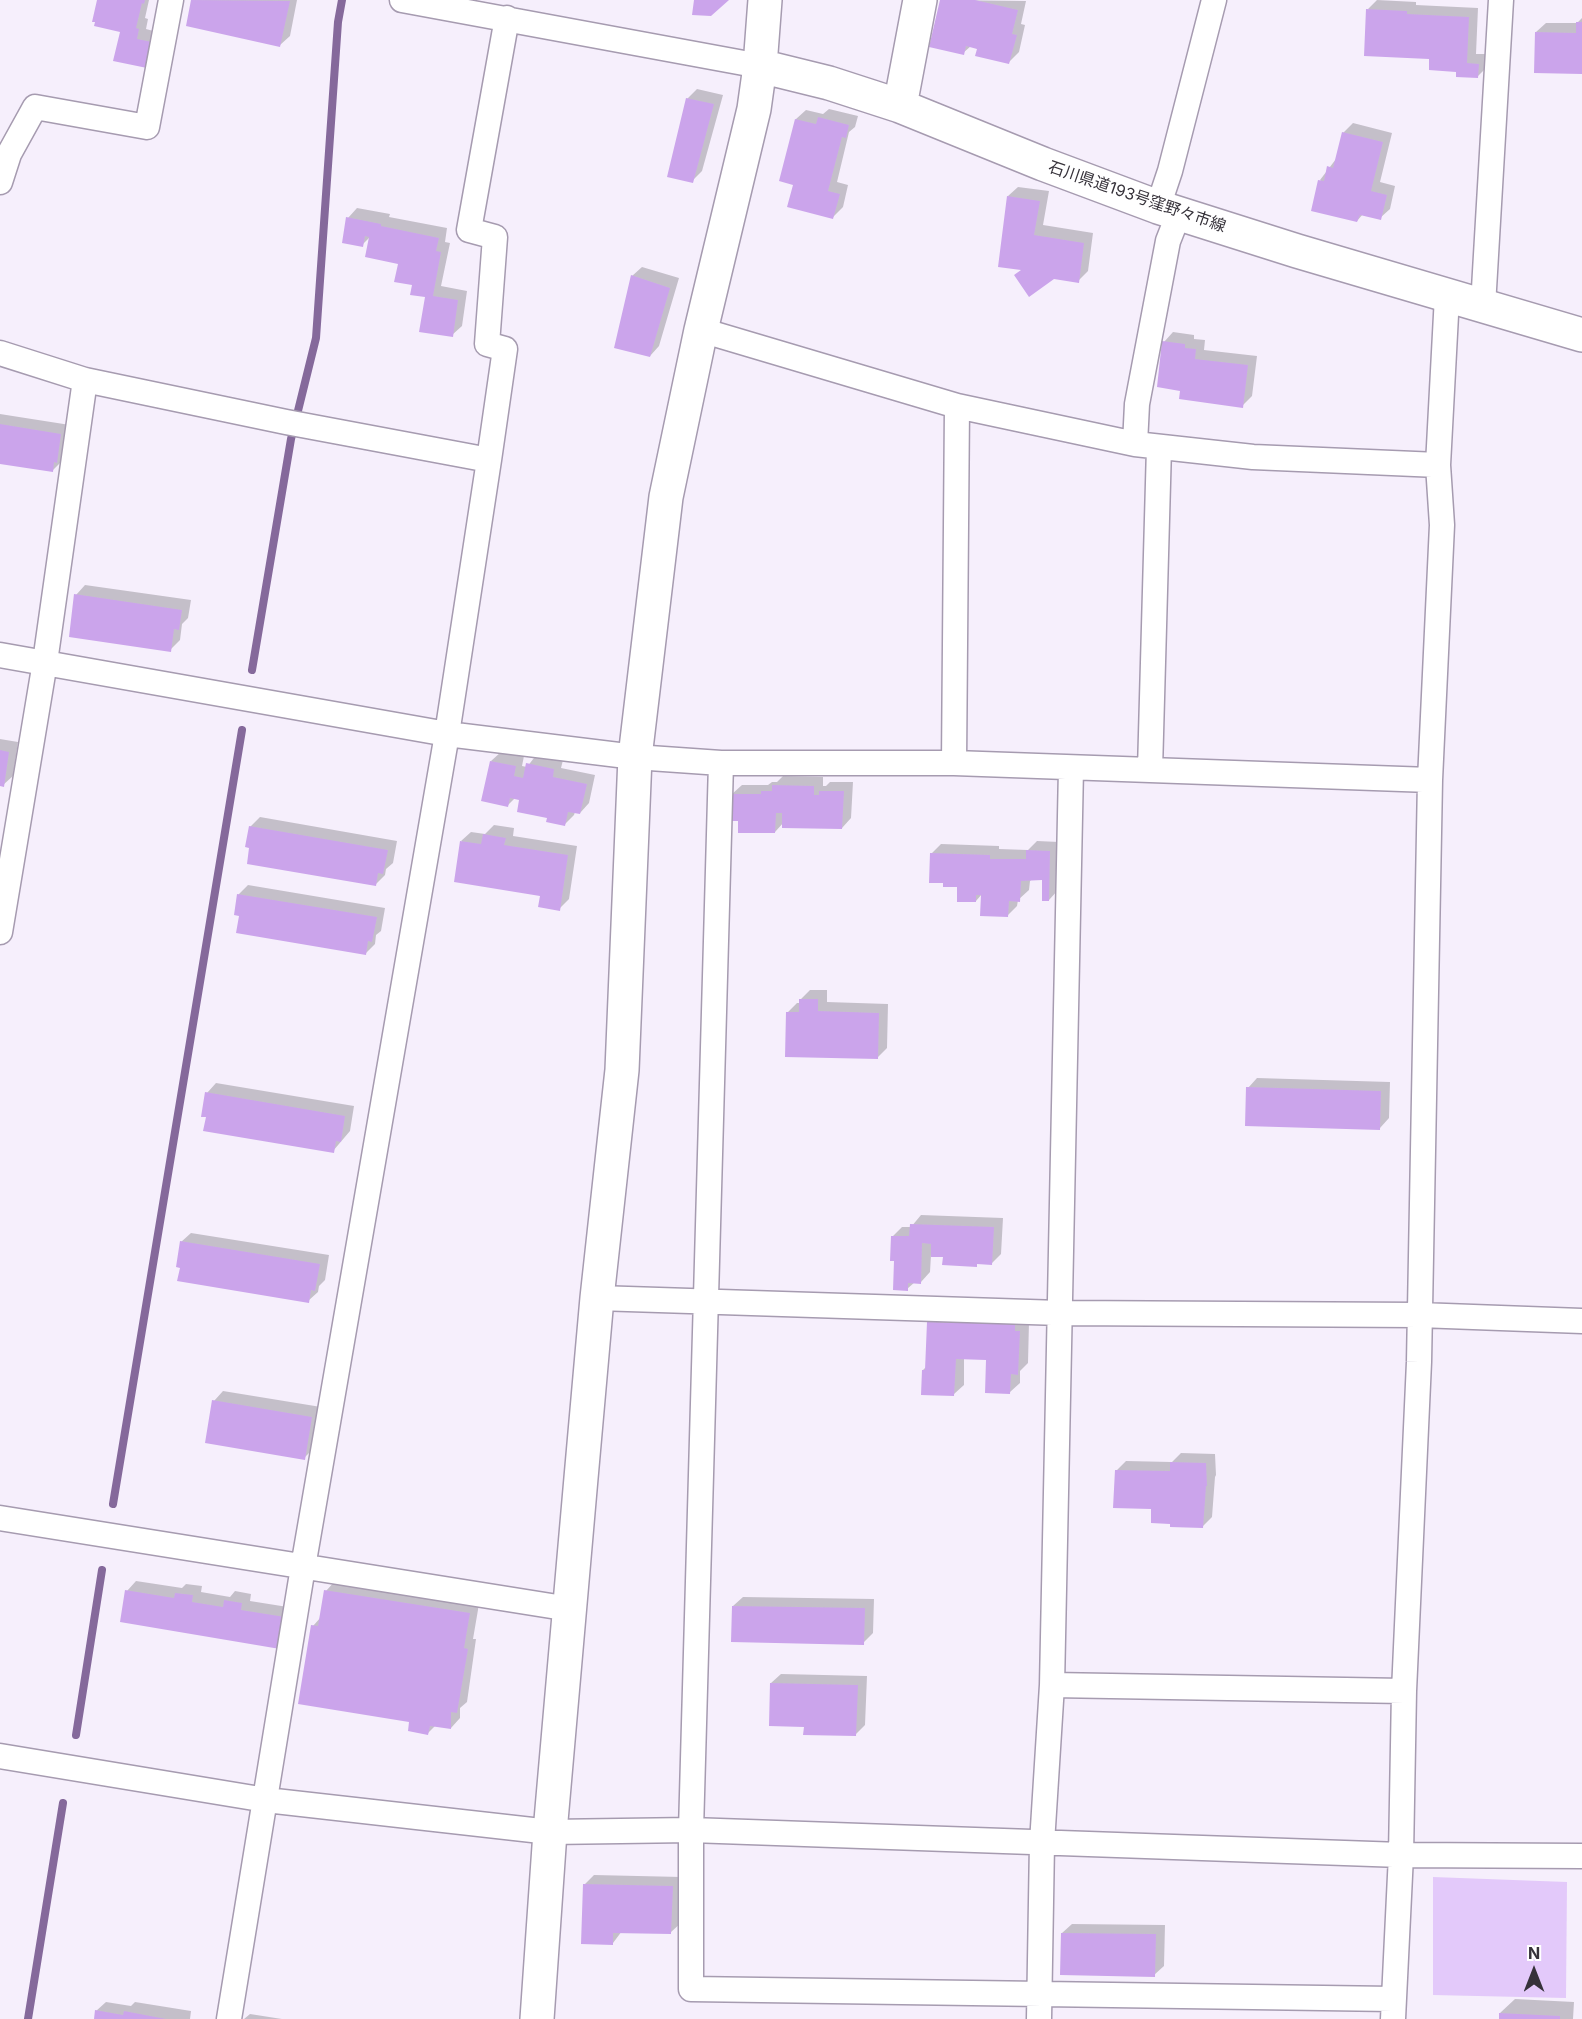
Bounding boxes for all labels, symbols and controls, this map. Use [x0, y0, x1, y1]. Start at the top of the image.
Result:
street label: 石川県道193号窪野々市線 [1046, 158, 1228, 236]
north arrow [1504, 1941, 1564, 2001]
text: N [1528, 1943, 1540, 1963]

